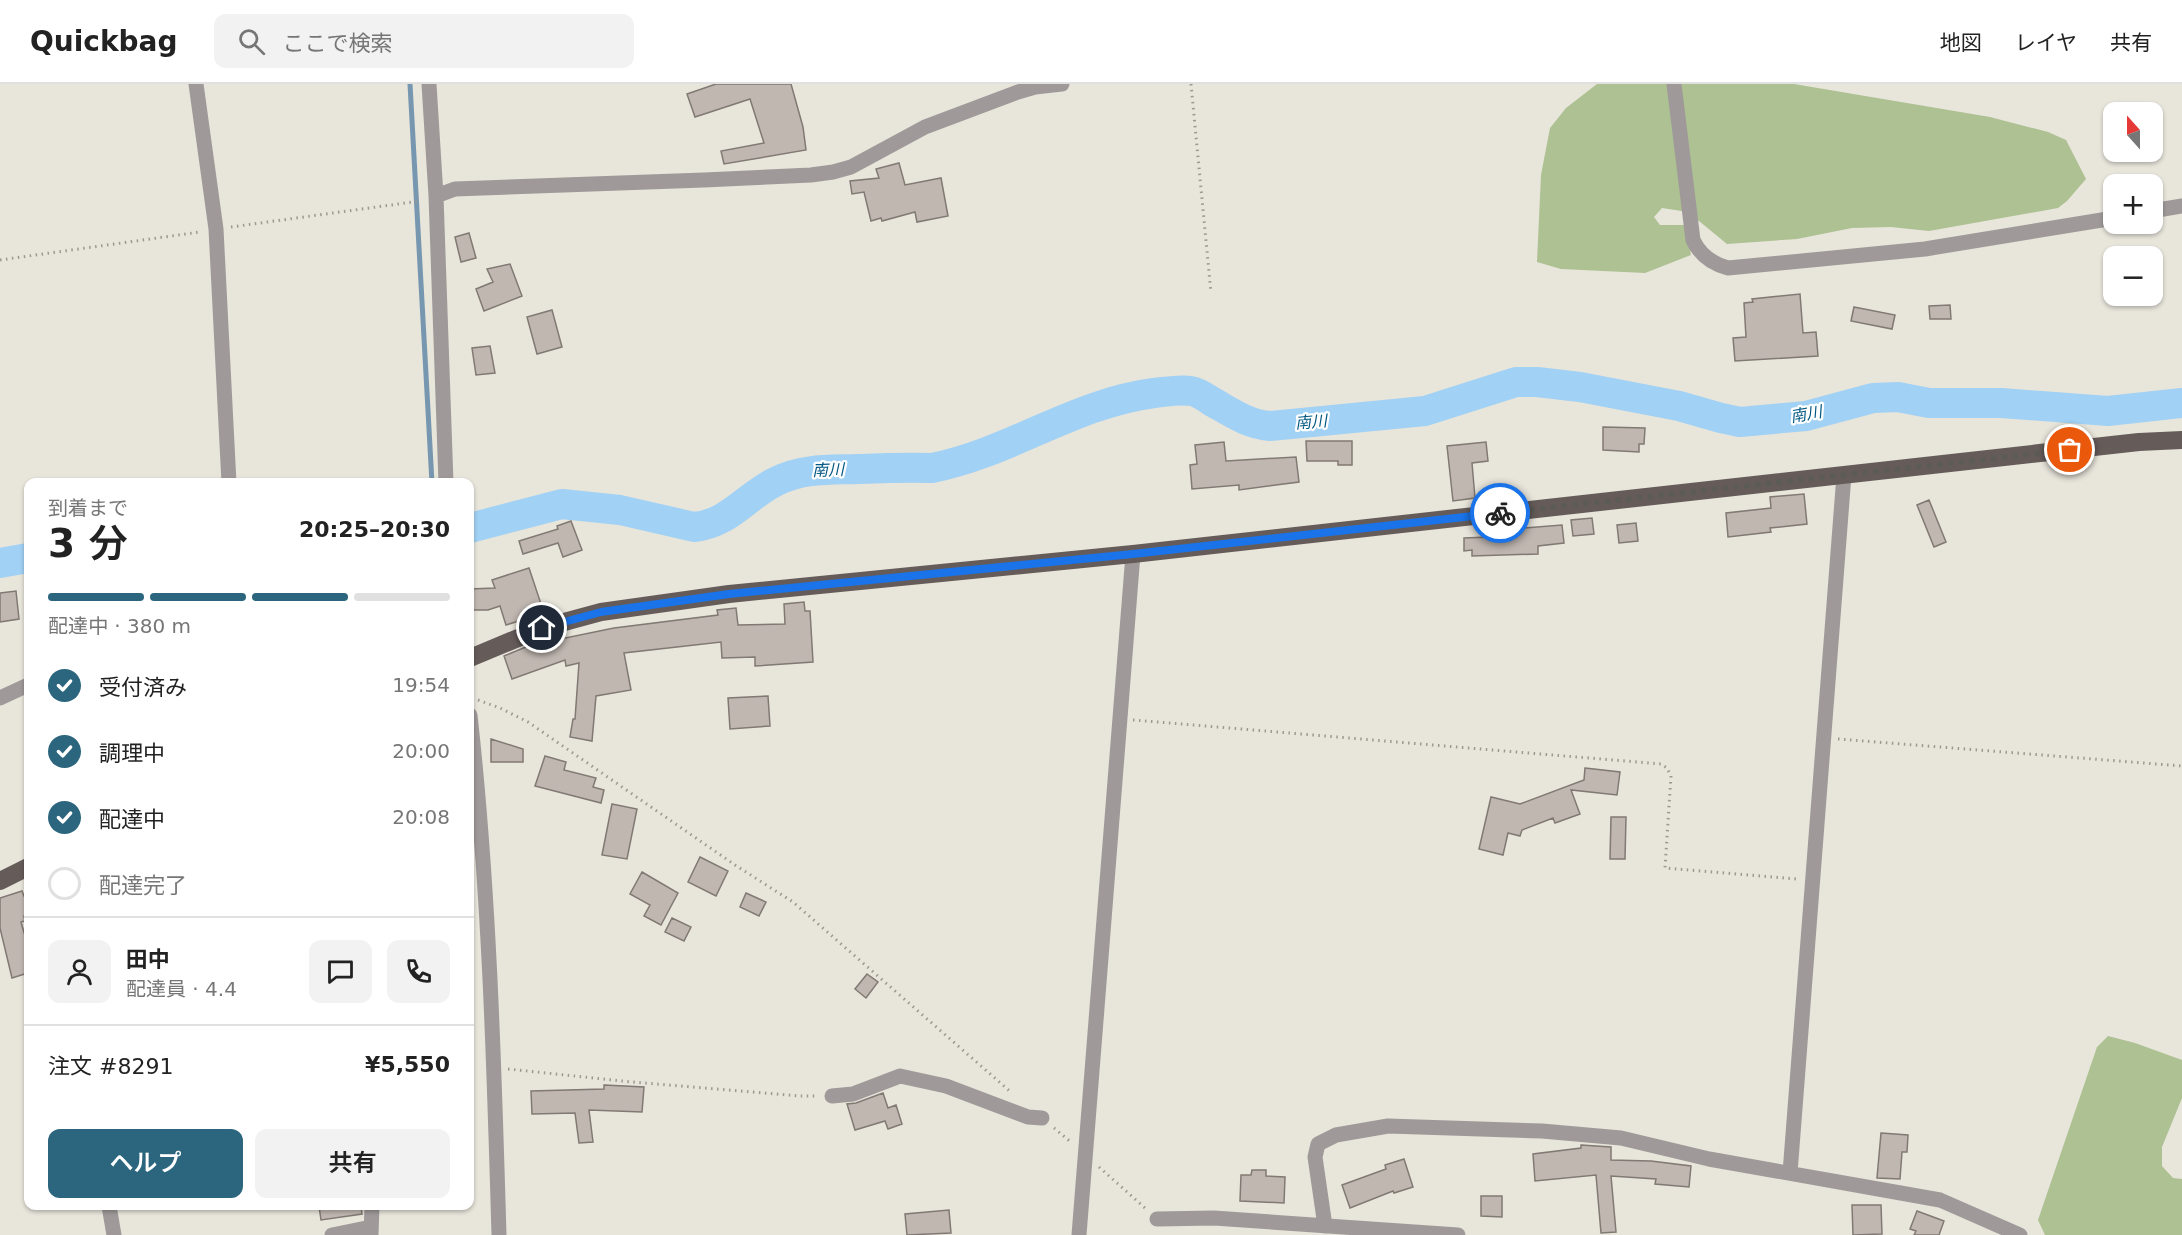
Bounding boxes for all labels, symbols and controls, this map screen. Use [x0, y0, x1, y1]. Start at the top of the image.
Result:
search box [214, 14, 634, 68]
text: Quickbag [30, 25, 178, 58]
icon: search [235, 25, 268, 58]
text: ここで検索 [283, 31, 393, 56]
text: 地図 [1940, 31, 1982, 55]
text: レイヤ [2015, 31, 2077, 55]
text: 共有 [2110, 31, 2152, 55]
north arrow [2103, 102, 2163, 162]
map controls [2103, 102, 2163, 306]
button: + [2103, 174, 2163, 234]
button: − [2103, 246, 2163, 306]
water label: 南川 [1789, 402, 1825, 426]
water label: 南川 [1294, 411, 1330, 433]
pin [2044, 424, 2095, 475]
icon: bag [2053, 433, 2086, 466]
water label: 南川 [812, 460, 846, 480]
courier [1470, 483, 1530, 543]
text: 到着まで [48, 496, 128, 520]
icon: bike [1484, 497, 1517, 530]
text: 20:25–20:30 [299, 517, 450, 542]
text: 3 分 [48, 521, 128, 566]
pin [516, 602, 567, 653]
icon: home [525, 611, 558, 644]
text: 配達中 · 380 m [48, 614, 191, 638]
icon: check [48, 669, 81, 702]
text: 19:54 [392, 673, 450, 697]
text: 受付済み [99, 675, 187, 700]
icon: check [48, 735, 81, 768]
text: 20:00 [392, 739, 450, 763]
text: 調理中 [99, 741, 165, 766]
icon: check [48, 801, 81, 834]
text: 20:08 [392, 805, 450, 829]
text: 配達中 [99, 807, 165, 832]
text: 配達完了 [99, 873, 187, 898]
button: person [48, 940, 111, 1003]
button: chat [309, 940, 372, 1003]
button: phone [387, 940, 450, 1003]
text: 田中 [126, 947, 170, 972]
text: 配達員 · 4.4 [126, 977, 237, 1001]
text: ¥5,550 [365, 1052, 450, 1077]
text: 注文 #8291 [48, 1054, 173, 1079]
button: ヘルプ [48, 1129, 243, 1198]
button: 共有 [255, 1129, 450, 1198]

